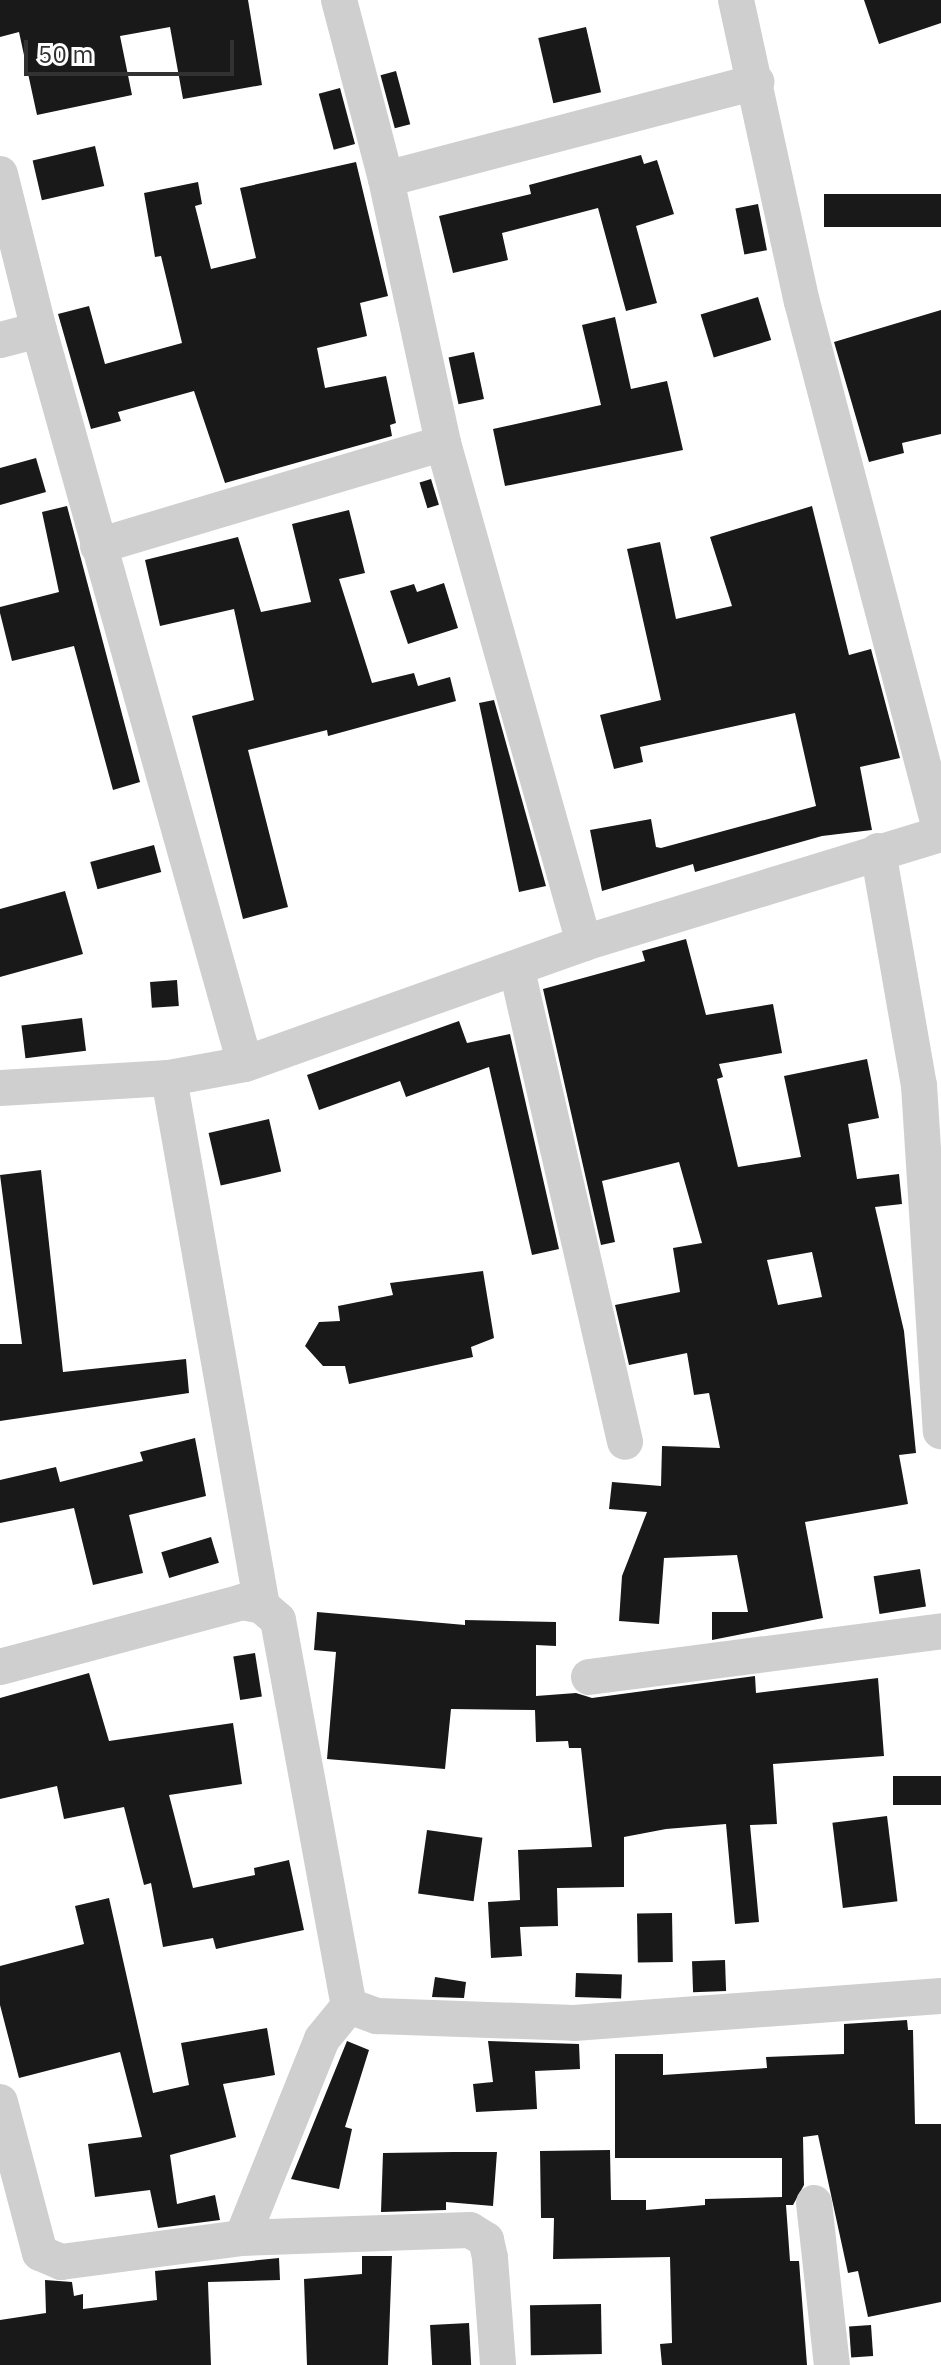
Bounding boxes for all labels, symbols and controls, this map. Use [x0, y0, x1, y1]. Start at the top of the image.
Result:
scale bar [28, 24, 238, 74]
text: 50 m [38, 38, 93, 70]

